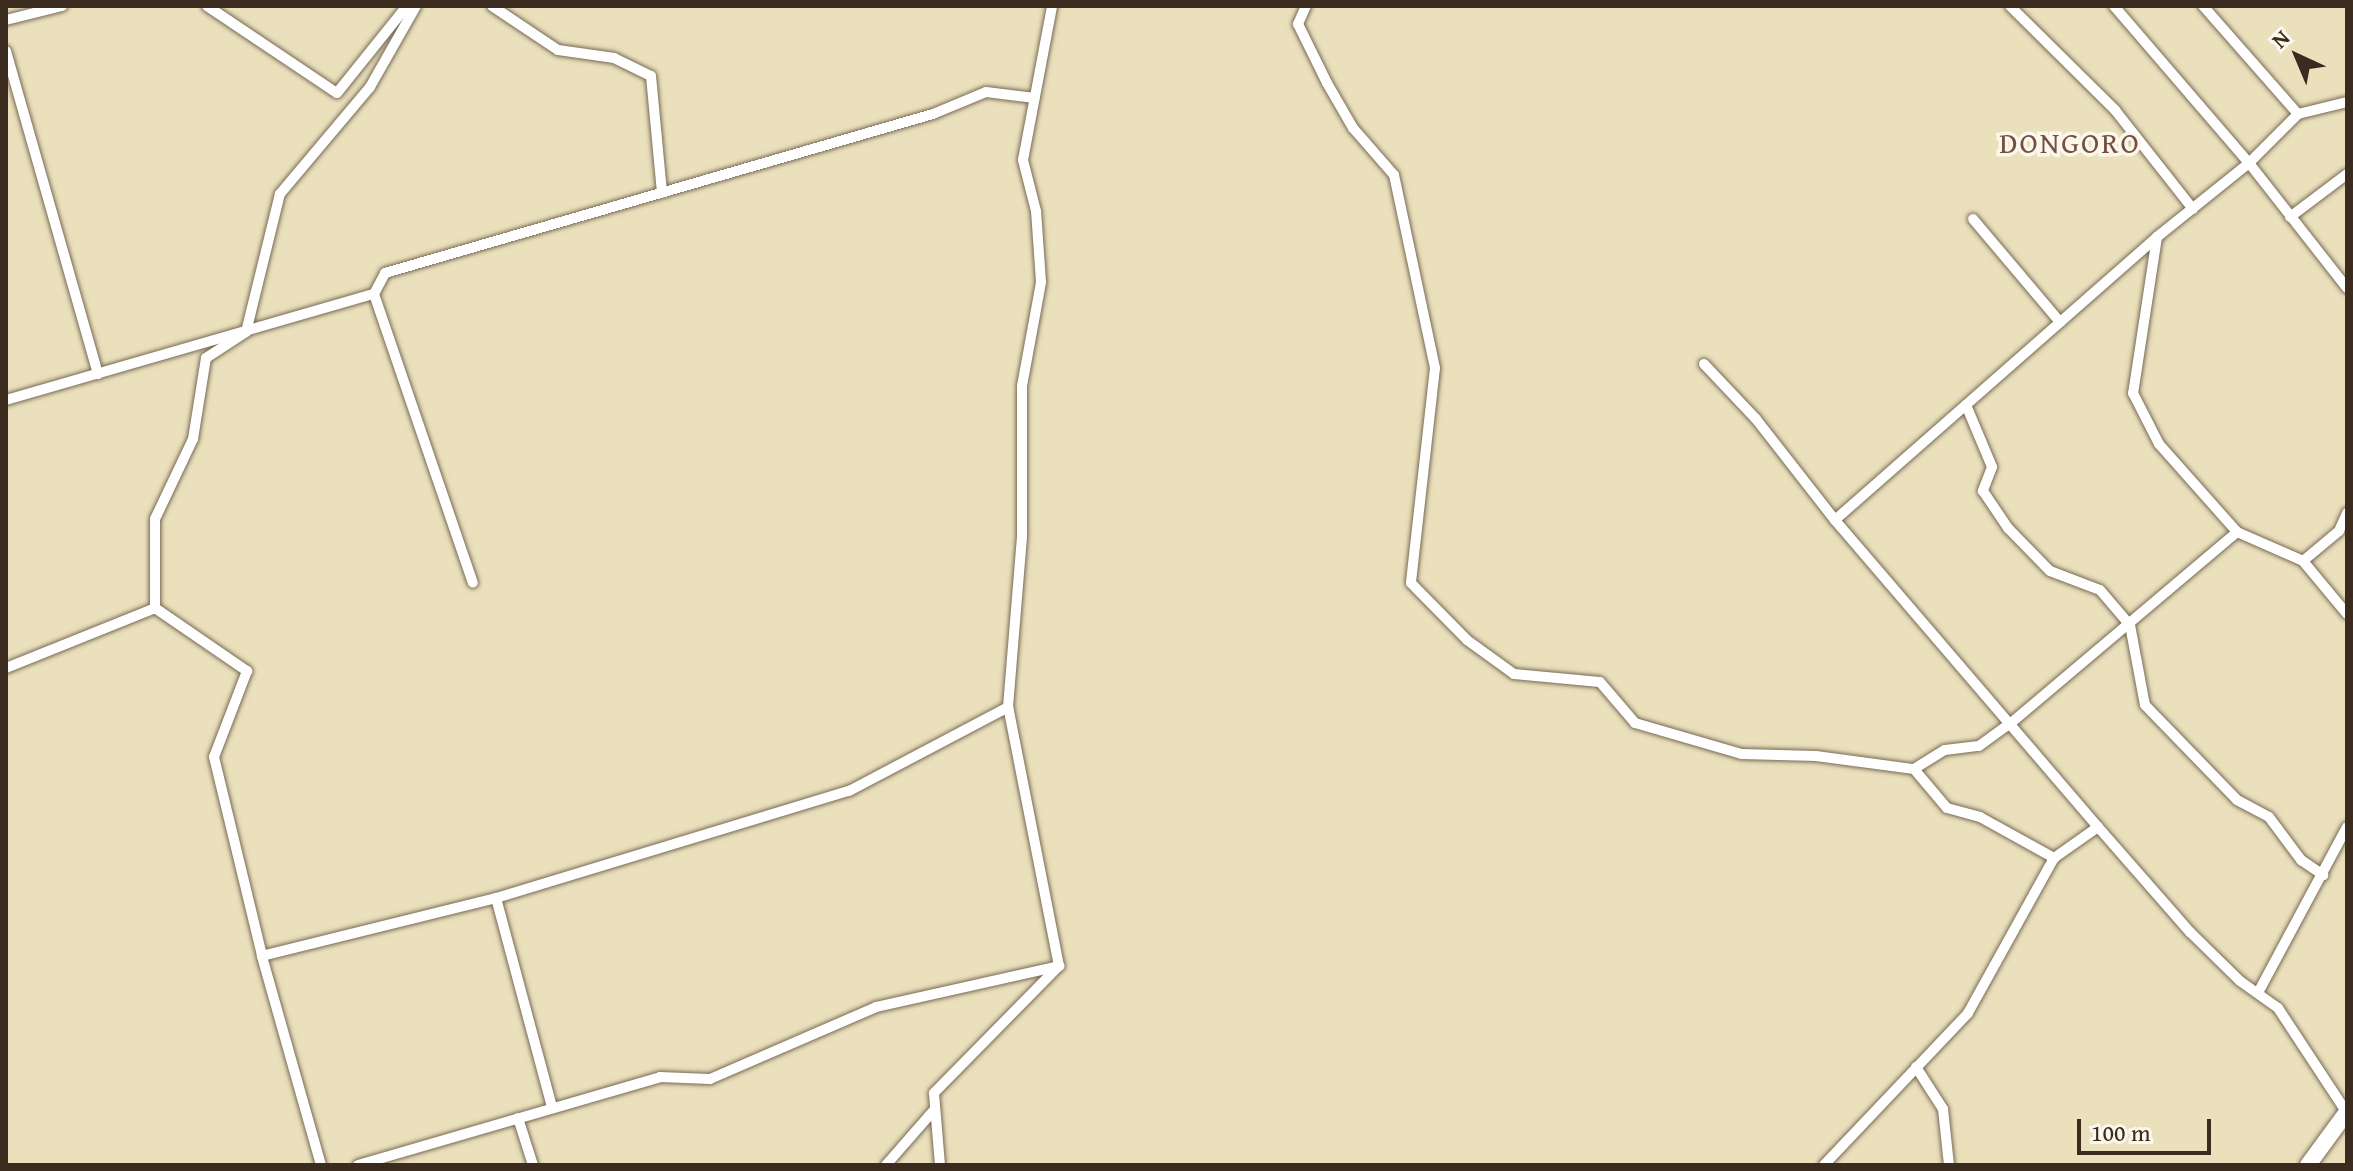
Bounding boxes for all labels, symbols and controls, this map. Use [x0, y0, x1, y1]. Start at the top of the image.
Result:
north arrow [2257, 16, 2337, 96]
text: N [2264, 22, 2297, 55]
district label: DONGORO [1999, 124, 2141, 160]
scale bar [2081, 1103, 2215, 1153]
text: 100 m [2091, 1115, 2151, 1150]

